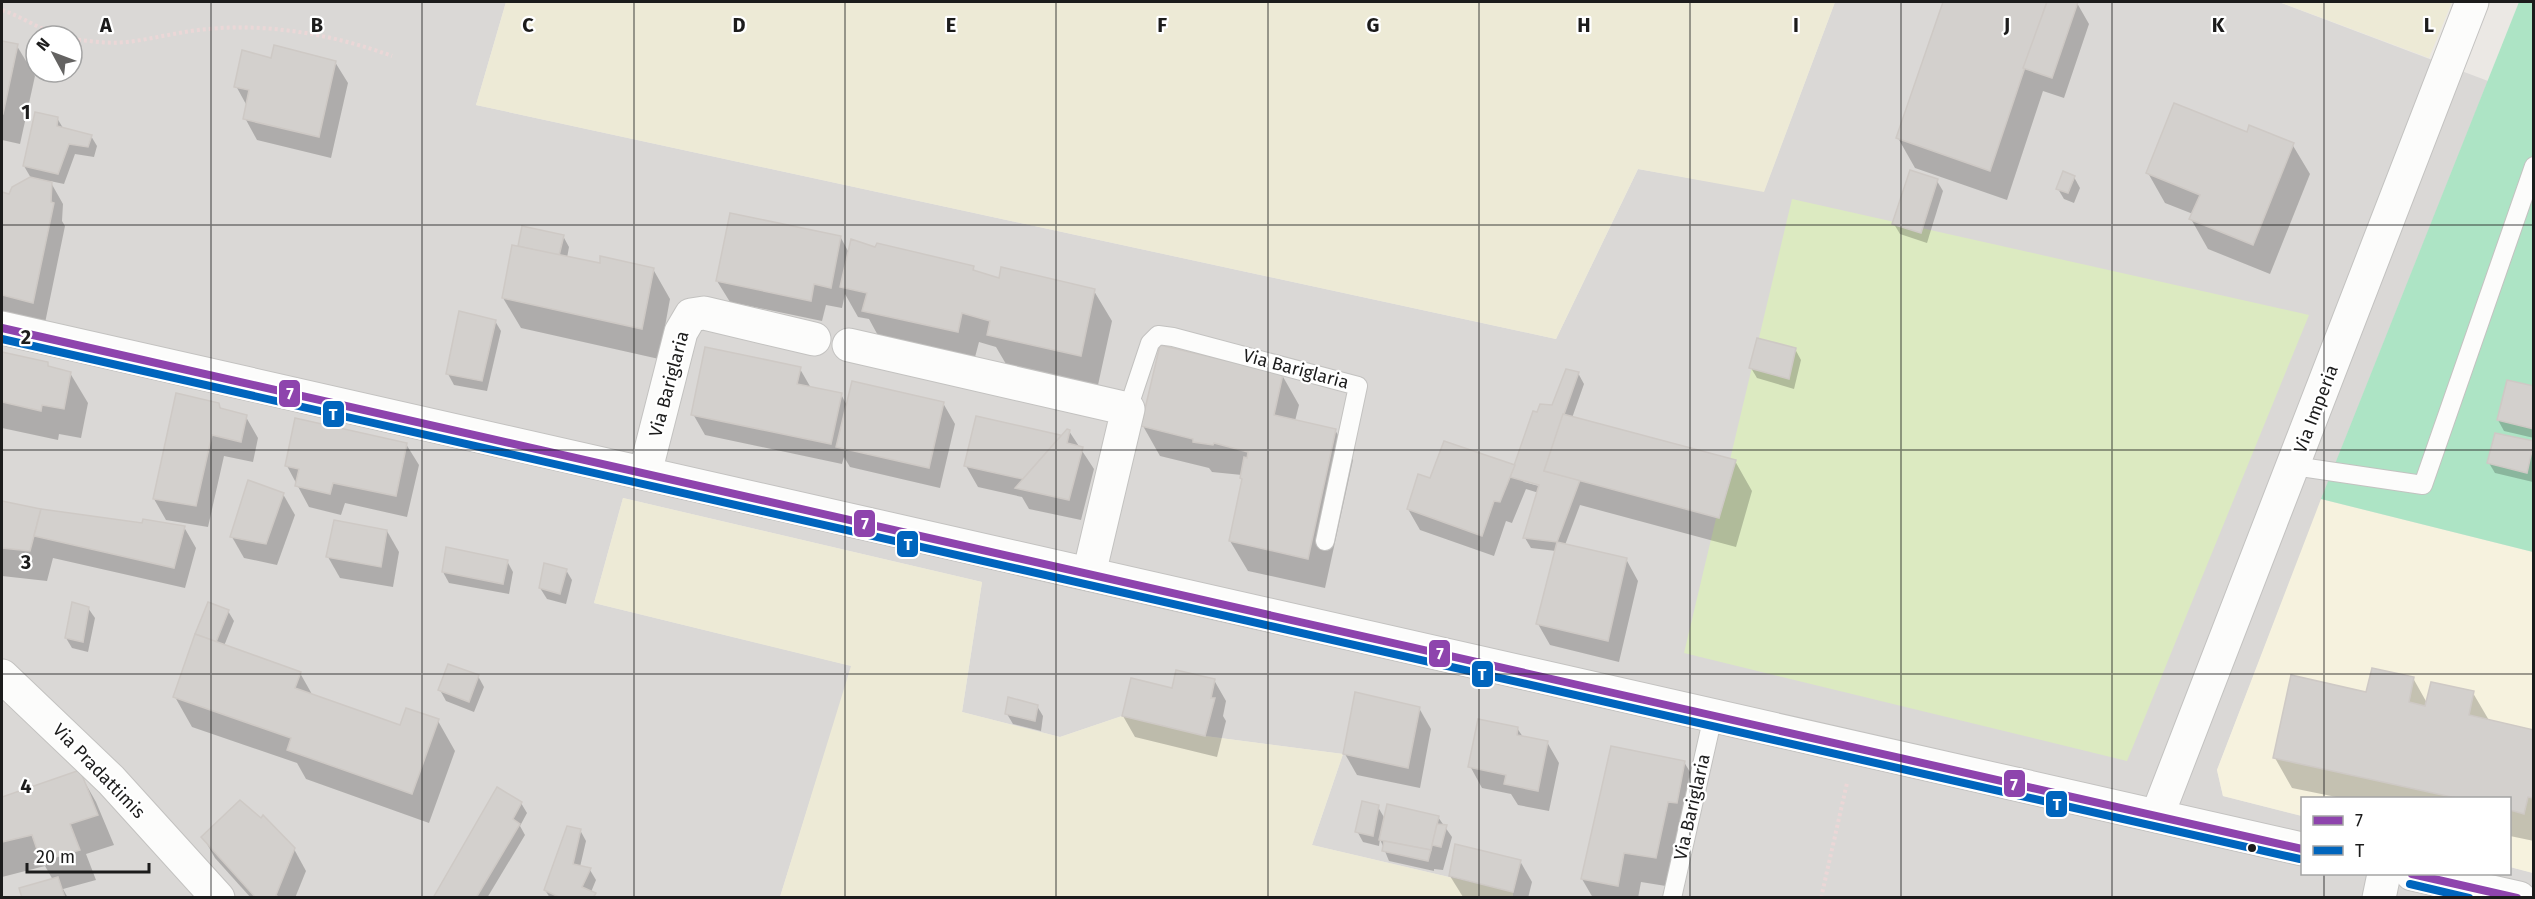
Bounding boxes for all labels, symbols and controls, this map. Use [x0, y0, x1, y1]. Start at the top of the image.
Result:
text: A [99, 13, 113, 37]
text: B [311, 13, 323, 37]
text: C [522, 13, 534, 37]
text: D [732, 13, 746, 37]
text: E [946, 13, 956, 37]
text: F [1157, 13, 1167, 37]
text: G [1367, 13, 1379, 37]
text: H [1577, 13, 1591, 37]
text: I [1793, 13, 1799, 37]
text: J [2003, 13, 2010, 37]
text: K [2212, 13, 2225, 37]
text: L [2424, 13, 2434, 37]
north arrow [24, 24, 84, 84]
text: N [32, 34, 54, 55]
text: 1 [21, 100, 31, 124]
text: 2 [21, 325, 31, 349]
street label: Via Bariglaria [644, 329, 694, 439]
street label: Via Bariglaria [1241, 344, 1351, 394]
street label: Via Imperia [2289, 362, 2343, 456]
line badge: 7 [278, 379, 301, 408]
text: 7 [286, 384, 294, 403]
line badge: T [322, 400, 345, 428]
text: T [329, 405, 338, 424]
line badge: 7 [853, 509, 876, 538]
text: 7 [861, 514, 869, 533]
line badge: T [896, 530, 919, 558]
text: T [904, 535, 913, 554]
text: 3 [20, 550, 31, 574]
line badge: 7 [1428, 639, 1451, 668]
text: 7 [1436, 644, 1444, 663]
line badge: T [1471, 660, 1494, 688]
text: T [1478, 665, 1487, 684]
street label: Via Pradattimis [48, 719, 150, 823]
street label: Via Bariglaria [1669, 752, 1715, 862]
line badge: 7 [2003, 769, 2026, 798]
text: 4 [20, 774, 32, 798]
text: 7 [2010, 775, 2018, 794]
line badge: T [2045, 790, 2068, 818]
text: T [2053, 795, 2062, 814]
legend [2301, 797, 2511, 875]
text: 7 [2355, 810, 2363, 832]
scale bar [27, 836, 148, 874]
text: T [2355, 840, 2365, 862]
unlabelled marker [2246, 842, 2258, 854]
text: 20 m [36, 846, 75, 868]

